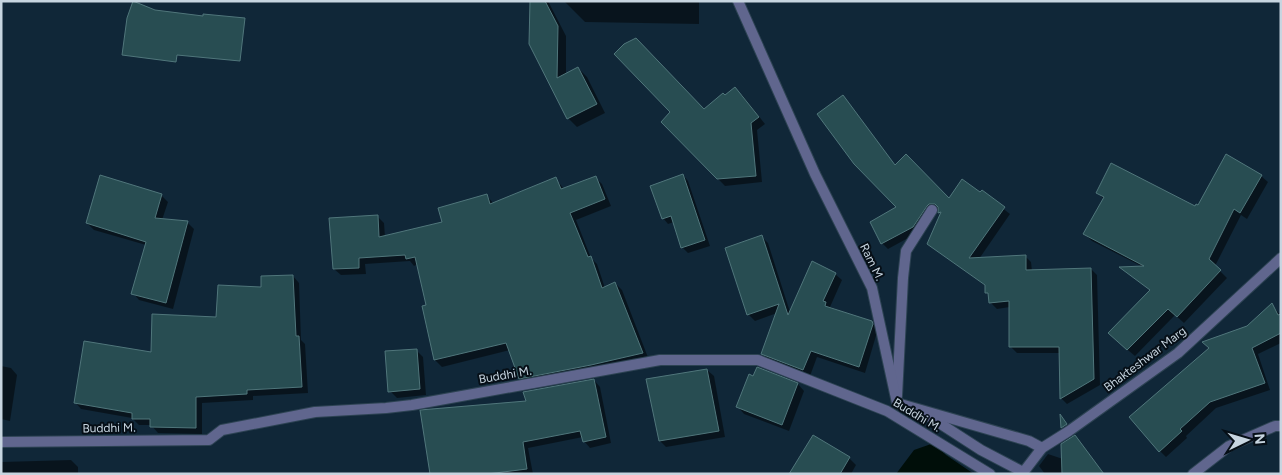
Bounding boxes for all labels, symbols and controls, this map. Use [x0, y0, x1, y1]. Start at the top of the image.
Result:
street label: Ram M. [857, 241, 887, 283]
street label: Bhakteshwar Marg [1101, 324, 1189, 394]
street label: Buddhi M. [478, 363, 532, 387]
street label: Buddhi M. [891, 395, 943, 435]
north arrow [1222, 415, 1272, 465]
street label: Buddhi M. [82, 421, 136, 435]
text: N [1251, 433, 1268, 445]

